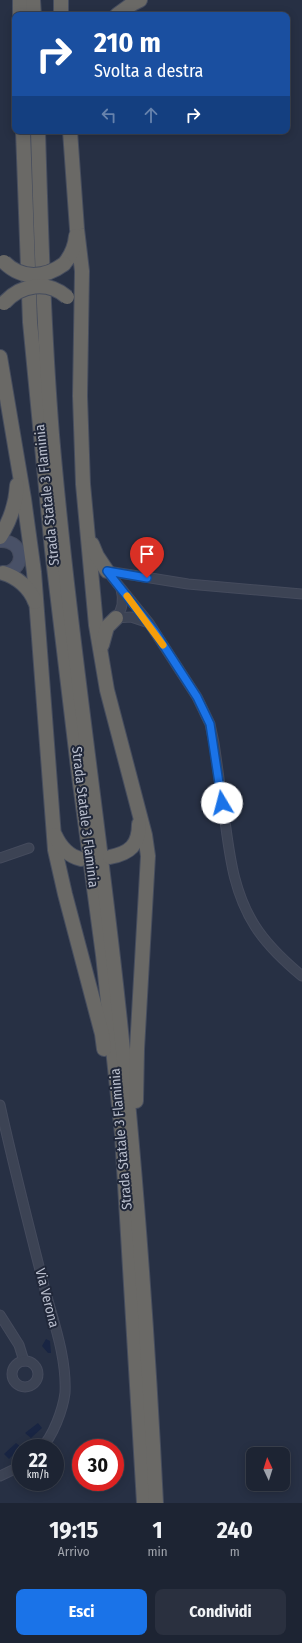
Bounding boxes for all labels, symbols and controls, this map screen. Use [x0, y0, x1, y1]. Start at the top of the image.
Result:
text: 210 m [94, 26, 161, 59]
icon: right [28, 28, 80, 80]
text: Svolta a destra [94, 60, 203, 82]
icon: left [98, 104, 120, 126]
icon: ahead [140, 104, 162, 126]
icon: right [182, 104, 204, 126]
street label: Strada Statale 3 Flaminia [31, 423, 63, 566]
pin [130, 537, 164, 578]
icon: arrive [136, 543, 158, 565]
street label: Strada Statale 3 Flaminia [68, 746, 102, 889]
position arrow [201, 782, 243, 824]
street label: Strada Statale 3 Flaminia [106, 1067, 136, 1210]
street label: Via Verona [31, 1267, 63, 1330]
speed limit sign: 30 [72, 1439, 124, 1491]
north arrow [246, 1447, 290, 1491]
map controls [246, 1447, 290, 1491]
text: 22 [29, 1448, 47, 1472]
text: km/h [27, 1469, 49, 1481]
text: 19:15 [49, 1516, 98, 1544]
text: 1 [152, 1516, 163, 1544]
text: 240 [217, 1516, 253, 1544]
text: Arrivo [58, 1544, 90, 1559]
text: min [147, 1544, 168, 1559]
text: m [230, 1544, 240, 1559]
button: Esci [16, 1589, 147, 1635]
button: Condividi [155, 1589, 286, 1635]

